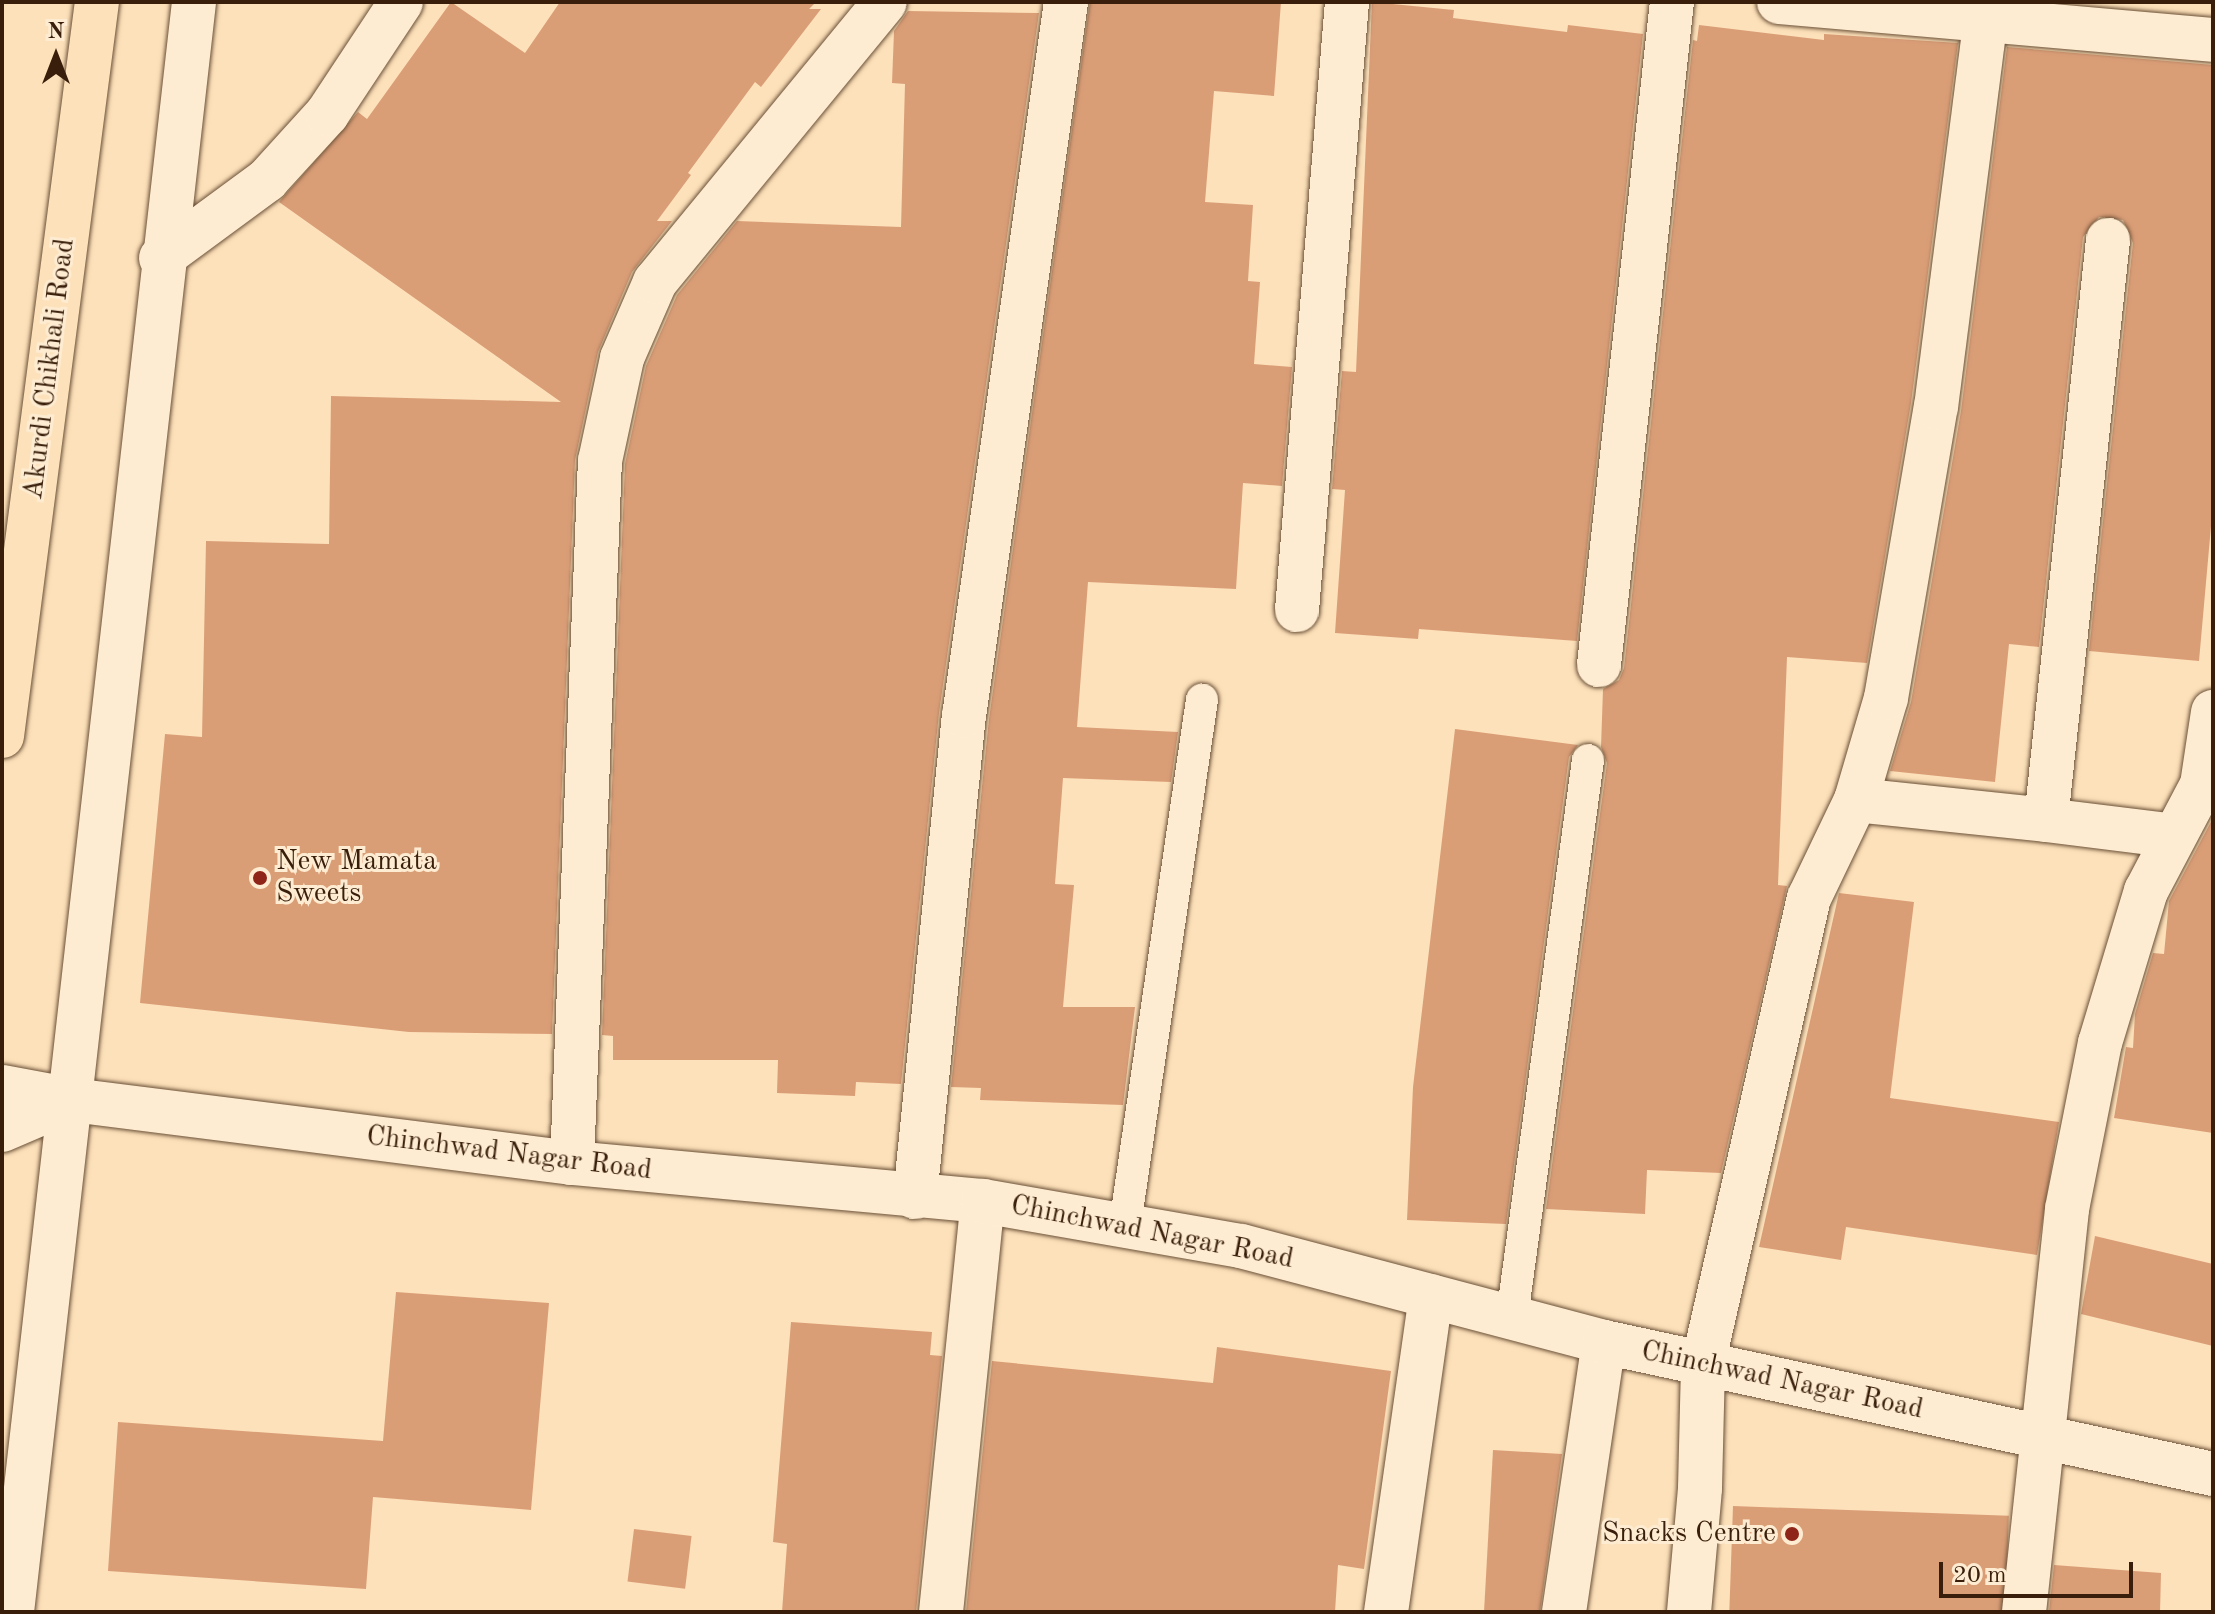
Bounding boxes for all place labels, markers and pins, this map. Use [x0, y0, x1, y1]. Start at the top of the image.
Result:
place label: New Mamata Sweets [276, 845, 437, 911]
marker: New Mamata Sweets [251, 869, 269, 887]
place label: Snacks Centre [1602, 1517, 1776, 1551]
marker: Snacks Centre [1783, 1525, 1801, 1543]

